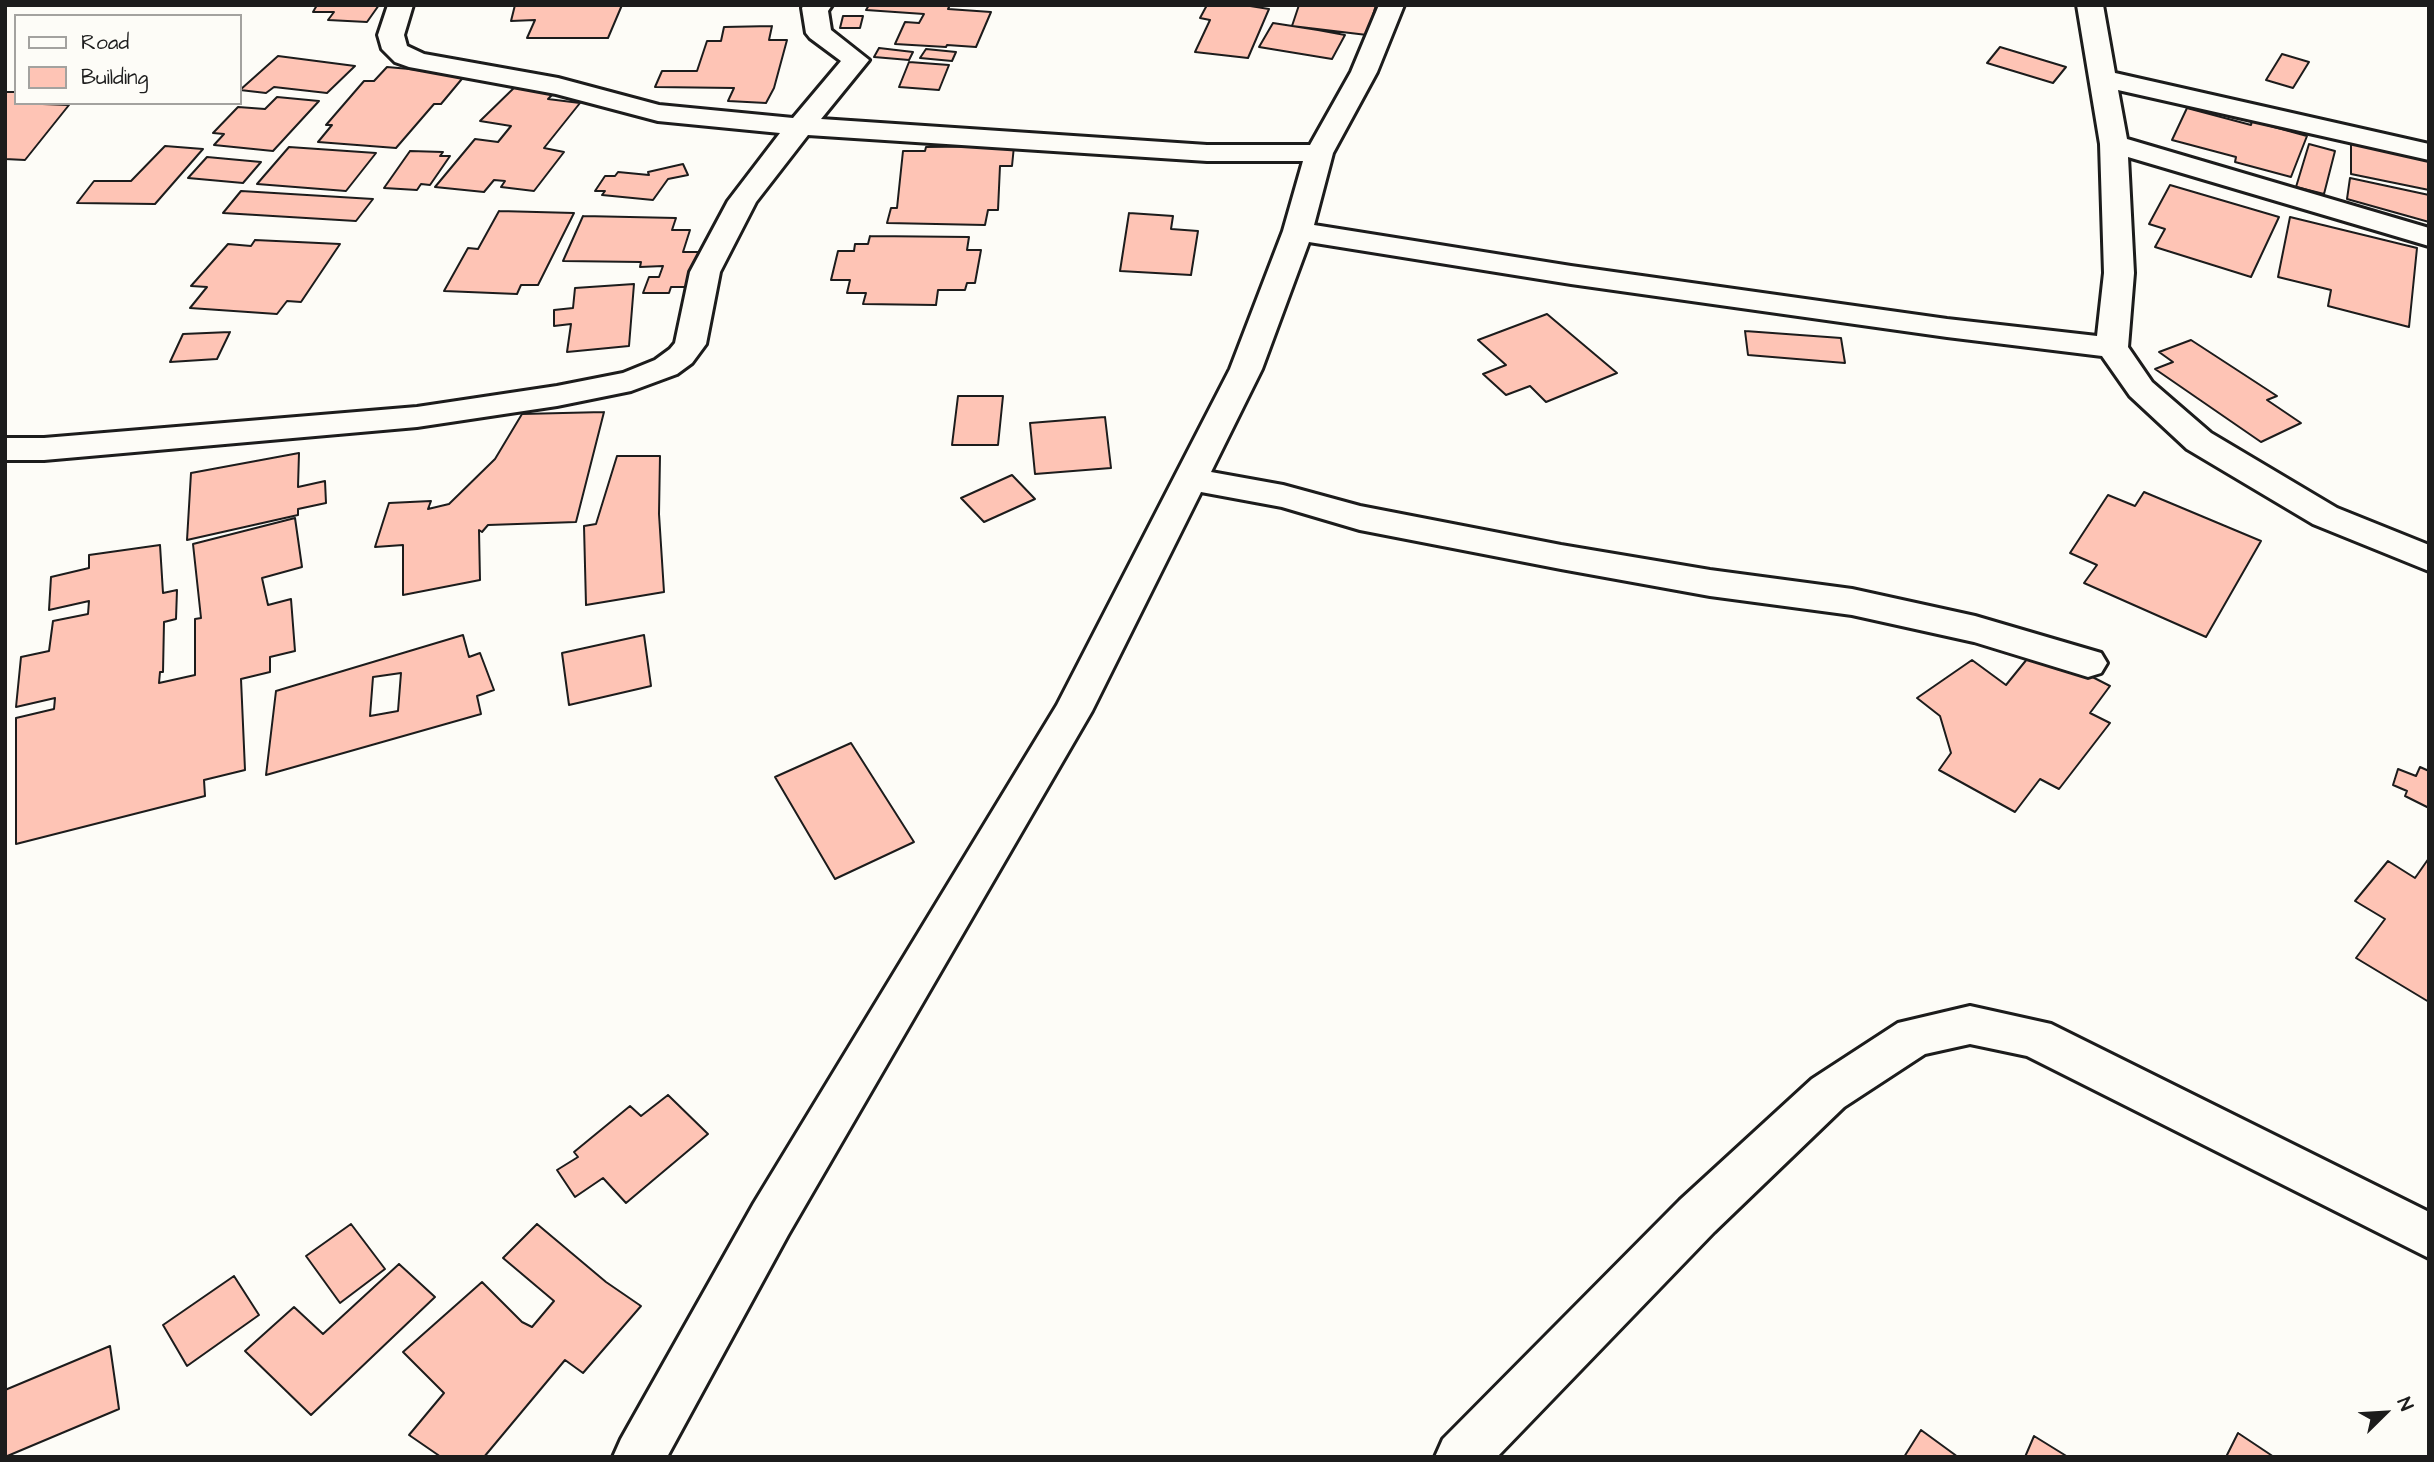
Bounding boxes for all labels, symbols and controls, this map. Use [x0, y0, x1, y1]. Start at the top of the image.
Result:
legend [14, 14, 242, 105]
text: Road [81, 28, 129, 57]
text: Building [81, 63, 148, 92]
north arrow [2350, 1378, 2420, 1448]
text: N [2390, 1393, 2419, 1415]

